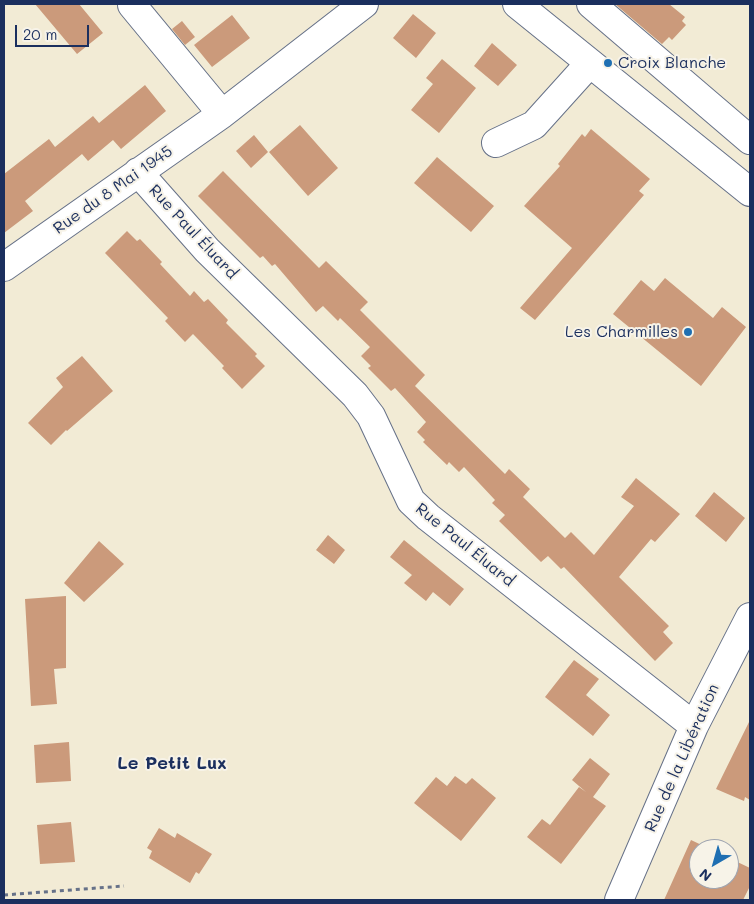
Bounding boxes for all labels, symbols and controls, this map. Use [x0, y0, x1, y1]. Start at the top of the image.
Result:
scale bar [18, 15, 91, 47]
text: 20 m [23, 24, 57, 44]
place label: Croix Blanche [618, 53, 726, 73]
marker: Croix Blanche [602, 57, 614, 69]
street label: Rue du 8 Mai 1945 [50, 142, 176, 238]
street label: Rue Paul Éluard [144, 181, 242, 283]
place label: Les Charmilles [565, 322, 678, 342]
marker: Les Charmilles [682, 326, 694, 338]
street label: Rue Paul Éluard [412, 499, 518, 591]
street label: Rue de la Libération [641, 681, 723, 835]
district label: Le Petit Lux [117, 752, 227, 774]
north arrow [689, 839, 739, 889]
text: N [695, 865, 715, 886]

